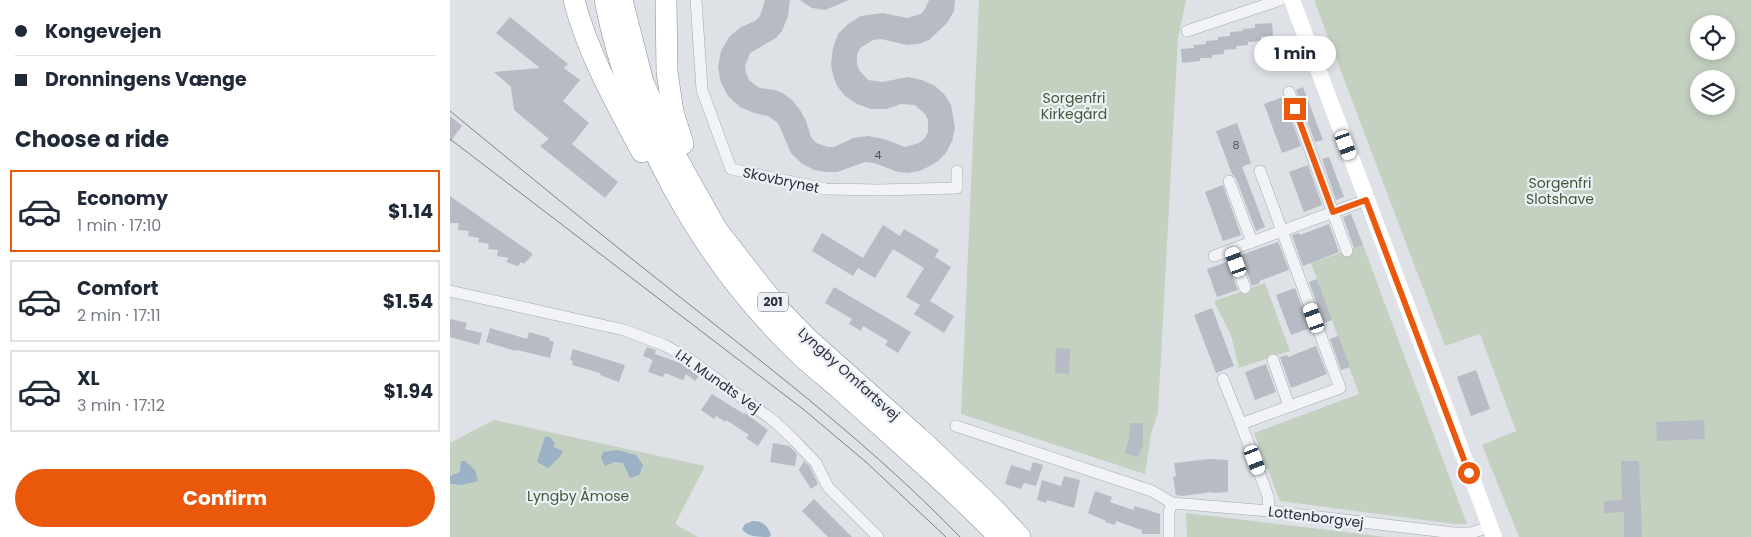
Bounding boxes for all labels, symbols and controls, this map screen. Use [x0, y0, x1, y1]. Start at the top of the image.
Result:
map controls [1690, 15, 1735, 115]
button: locate [1690, 15, 1735, 60]
text: Kongevejen [45, 18, 161, 45]
callout: 1 min [1254, 36, 1336, 72]
text: 1 min [1274, 42, 1316, 65]
text: Dronningens Vænge [45, 66, 247, 93]
button: layers [1690, 70, 1735, 115]
park label: Sorgenfri Kirkegård [1041, 88, 1107, 124]
route end [1284, 98, 1306, 120]
text: Choose a ride [15, 124, 169, 155]
car [1333, 128, 1358, 162]
house number: 8 [1233, 137, 1240, 153]
house number: 4 [875, 147, 882, 163]
street label: Skovbrynet [741, 162, 821, 198]
park label: Sorgenfri Slotshave [1526, 173, 1594, 209]
text: Economy [77, 185, 168, 212]
icon: car [17, 189, 62, 234]
text: $1.14 [388, 198, 433, 225]
text: 1 min · 17:10 [77, 214, 161, 237]
car [1223, 245, 1248, 279]
text: Comfort [77, 275, 159, 302]
icon: car [17, 279, 62, 324]
text: $1.54 [383, 288, 433, 315]
road number: 201 [758, 292, 788, 312]
car [1301, 301, 1326, 335]
text: 2 min · 17:11 [77, 304, 161, 327]
street label: Lyngby Omfartsvej [794, 323, 904, 425]
street label: I.H. Mundts Vej [671, 344, 765, 418]
text: XL [77, 365, 100, 392]
icon: car [17, 369, 62, 414]
text: $1.94 [383, 378, 433, 405]
text: 3 min · 17:12 [77, 394, 165, 417]
car [1242, 443, 1267, 477]
route start [1458, 462, 1480, 484]
button: Confirm [15, 469, 435, 527]
park label: Lyngby Åmose [527, 486, 629, 506]
street label: Lottenborgvej [1267, 501, 1365, 533]

